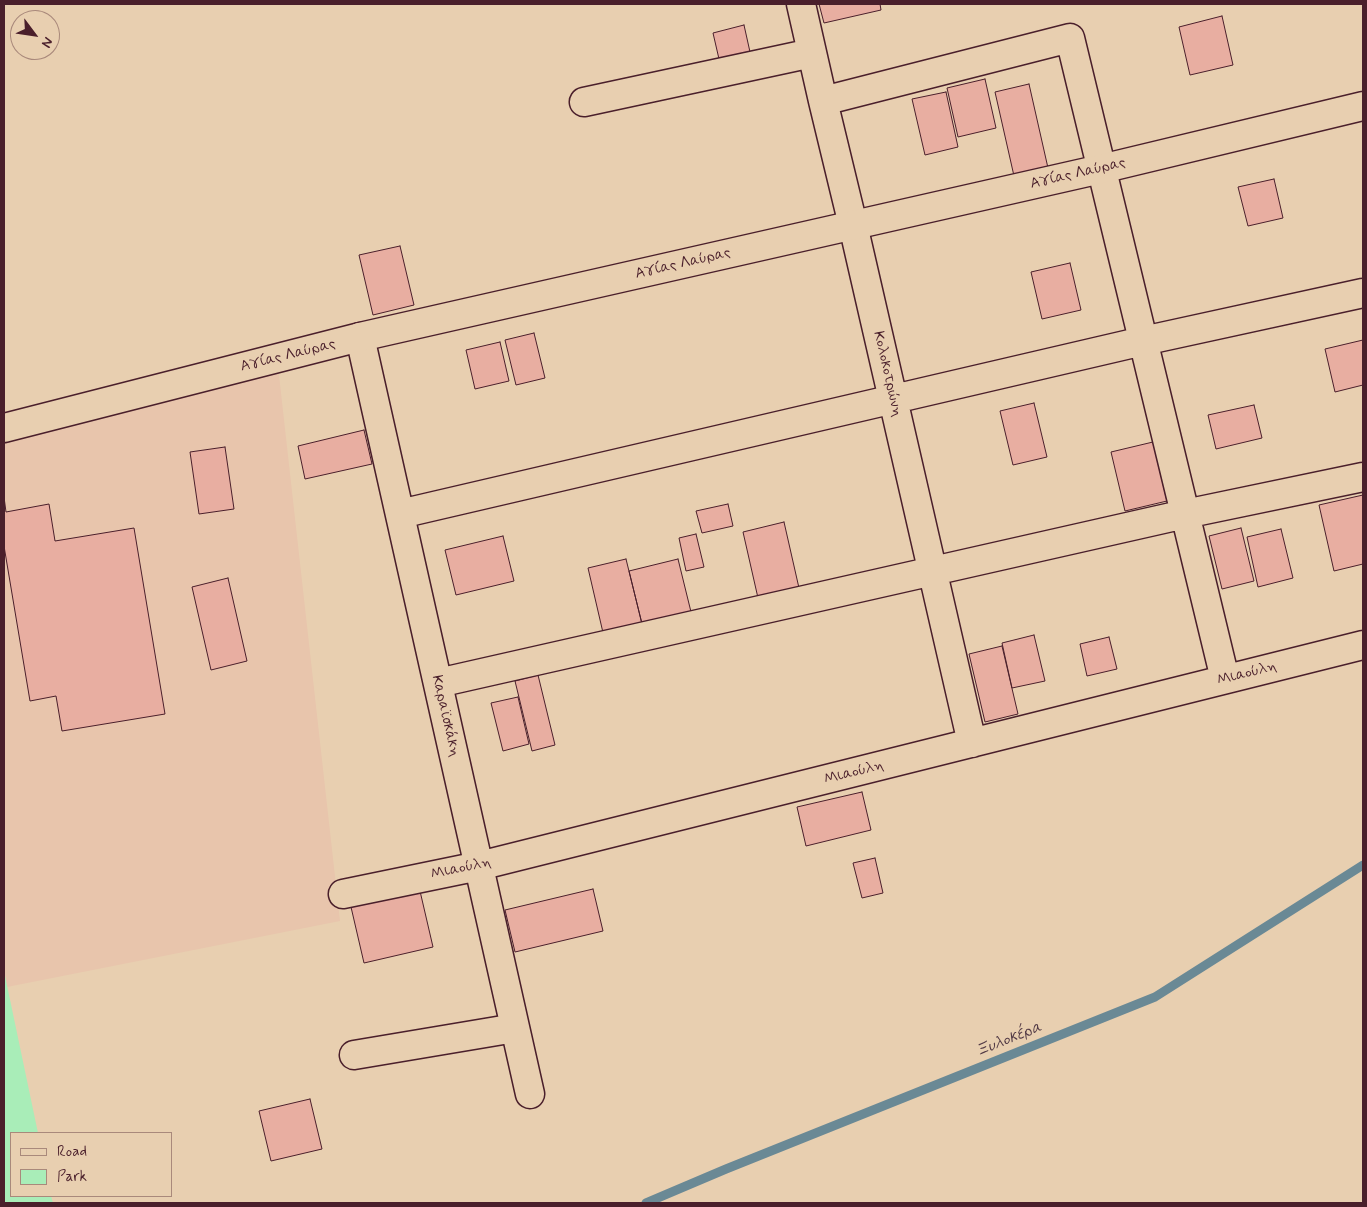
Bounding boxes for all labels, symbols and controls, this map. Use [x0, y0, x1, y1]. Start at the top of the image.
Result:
north arrow [10, 10, 60, 60]
text: N [37, 34, 57, 51]
street label: Αγίας Λαύρας [1028, 154, 1128, 194]
street label: Αγίας Λαύρας [633, 244, 733, 284]
street label: Κολοκοτρώνη [868, 329, 906, 419]
street label: Αγίας Λαύρας [238, 335, 338, 377]
street label: Μιαούλη [1215, 658, 1279, 690]
street label: Καραϊσκάκη [427, 673, 463, 759]
street label: Μιαούλη [822, 757, 886, 789]
street label: Μιαούλη [429, 854, 493, 884]
water label: Ξυλοκέρα [973, 1018, 1045, 1062]
legend [10, 1132, 172, 1197]
text: Road [57, 1142, 87, 1162]
text: Park [57, 1167, 87, 1187]

